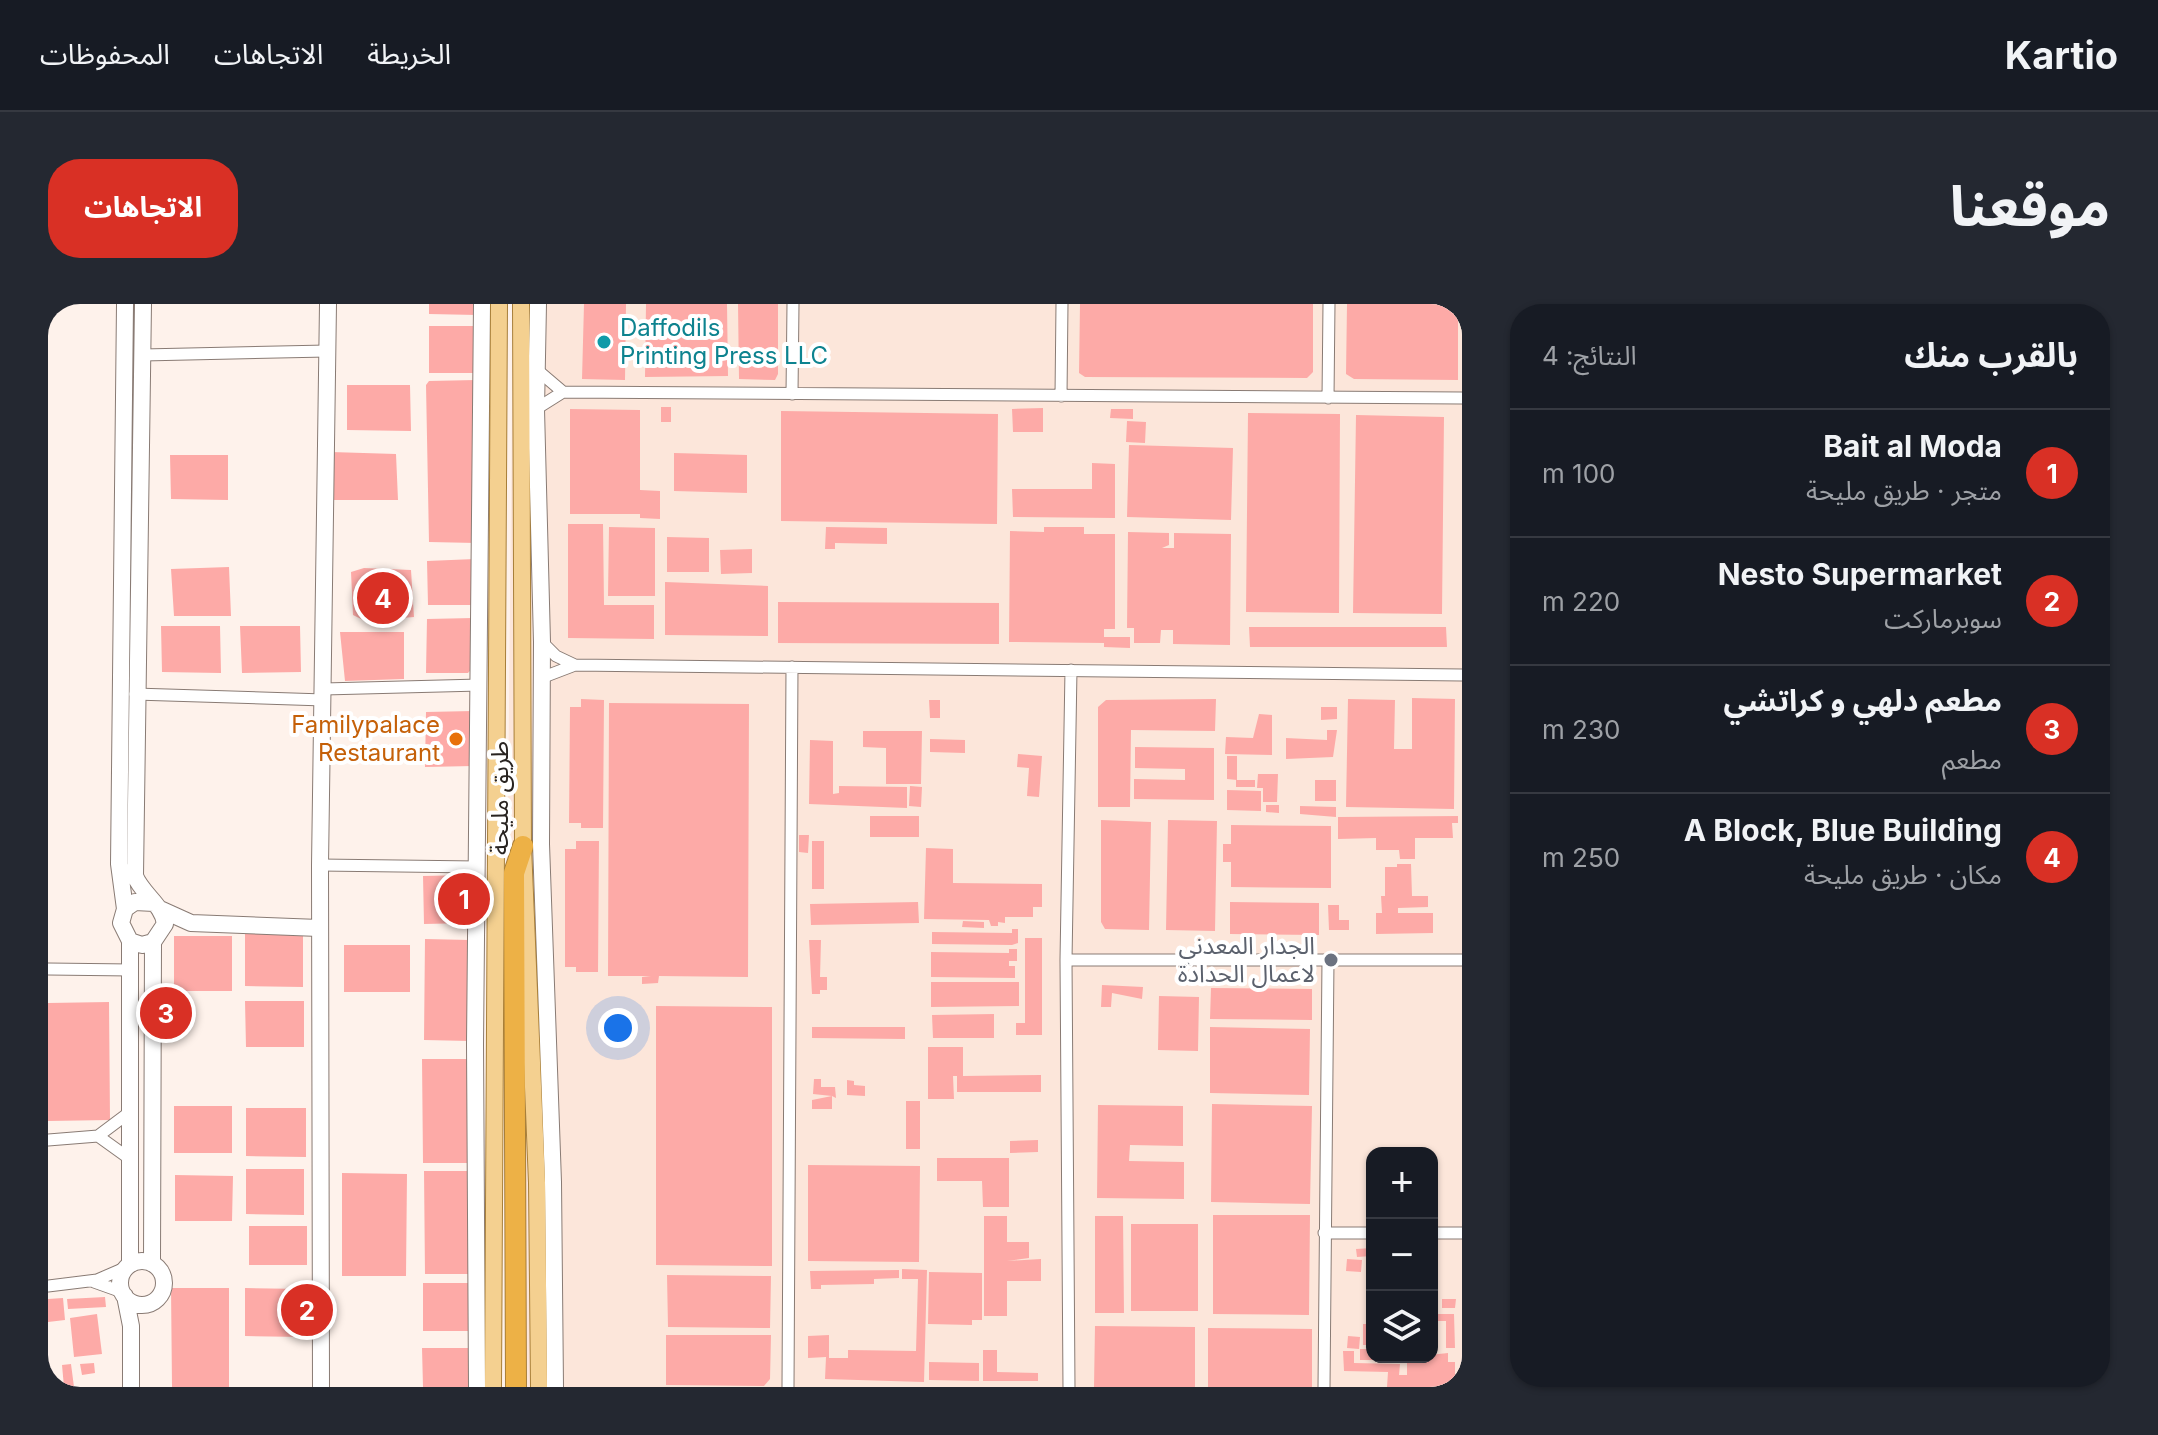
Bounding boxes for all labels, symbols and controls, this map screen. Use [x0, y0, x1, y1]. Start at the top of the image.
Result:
text: Kartio [2005, 32, 2118, 78]
text: المحفوظات [40, 37, 170, 71]
text: الاتجاهات [214, 37, 323, 71]
text: الخريطة [367, 37, 451, 71]
button: الاتجاهات [48, 159, 238, 258]
text: موقعنا [1950, 172, 2110, 240]
place label: Daffodils Printing Press LLC [620, 313, 828, 370]
marker: Daffodils Printing Press LLC [595, 333, 613, 351]
text: بالقرب منك [1904, 334, 2078, 375]
text: النتائج: 4 [1542, 340, 1637, 371]
text: Bait al Moda [1823, 428, 2002, 464]
text: 100 m [1542, 458, 1615, 489]
text: 1 [2046, 458, 2058, 489]
text: متجر · طريق مليحة [1806, 475, 2002, 506]
text: Nesto Supermarket [1718, 556, 2002, 592]
pin: 4 [357, 568, 409, 628]
text: 220 m [1542, 586, 1620, 617]
text: 2 [2044, 586, 2060, 617]
text: سوبرماركت [1884, 603, 2002, 634]
text: مطعم دلهي و كراتشي [1724, 682, 2002, 718]
place label: Familypalace Restaurant [291, 710, 440, 767]
text: 230 m [1542, 714, 1620, 745]
text: 3 [2044, 714, 2060, 745]
marker: Familypalace Restaurant [447, 730, 465, 748]
street label: طريق مليحة [485, 741, 515, 855]
text: مطعم [1942, 744, 2002, 775]
text: A Block, Blue Building [1684, 812, 2002, 848]
text: 250 m [1542, 842, 1620, 873]
text: 4 [2043, 842, 2061, 873]
text: مكان · طريق مليحة [1804, 859, 2002, 890]
pin: 1 [438, 869, 490, 929]
place label: الجدار المعدني لاعمال الحدادة [1178, 931, 1315, 988]
marker: الجدار المعدني لاعمال الحدادة [1322, 951, 1340, 969]
pin: 3 [140, 983, 192, 1043]
your location [598, 1008, 638, 1048]
map controls [1366, 1147, 1438, 1363]
button: + [1366, 1147, 1438, 1219]
button: − [1366, 1219, 1438, 1291]
pin: 2 [281, 1280, 333, 1340]
button: layers [1366, 1291, 1438, 1363]

